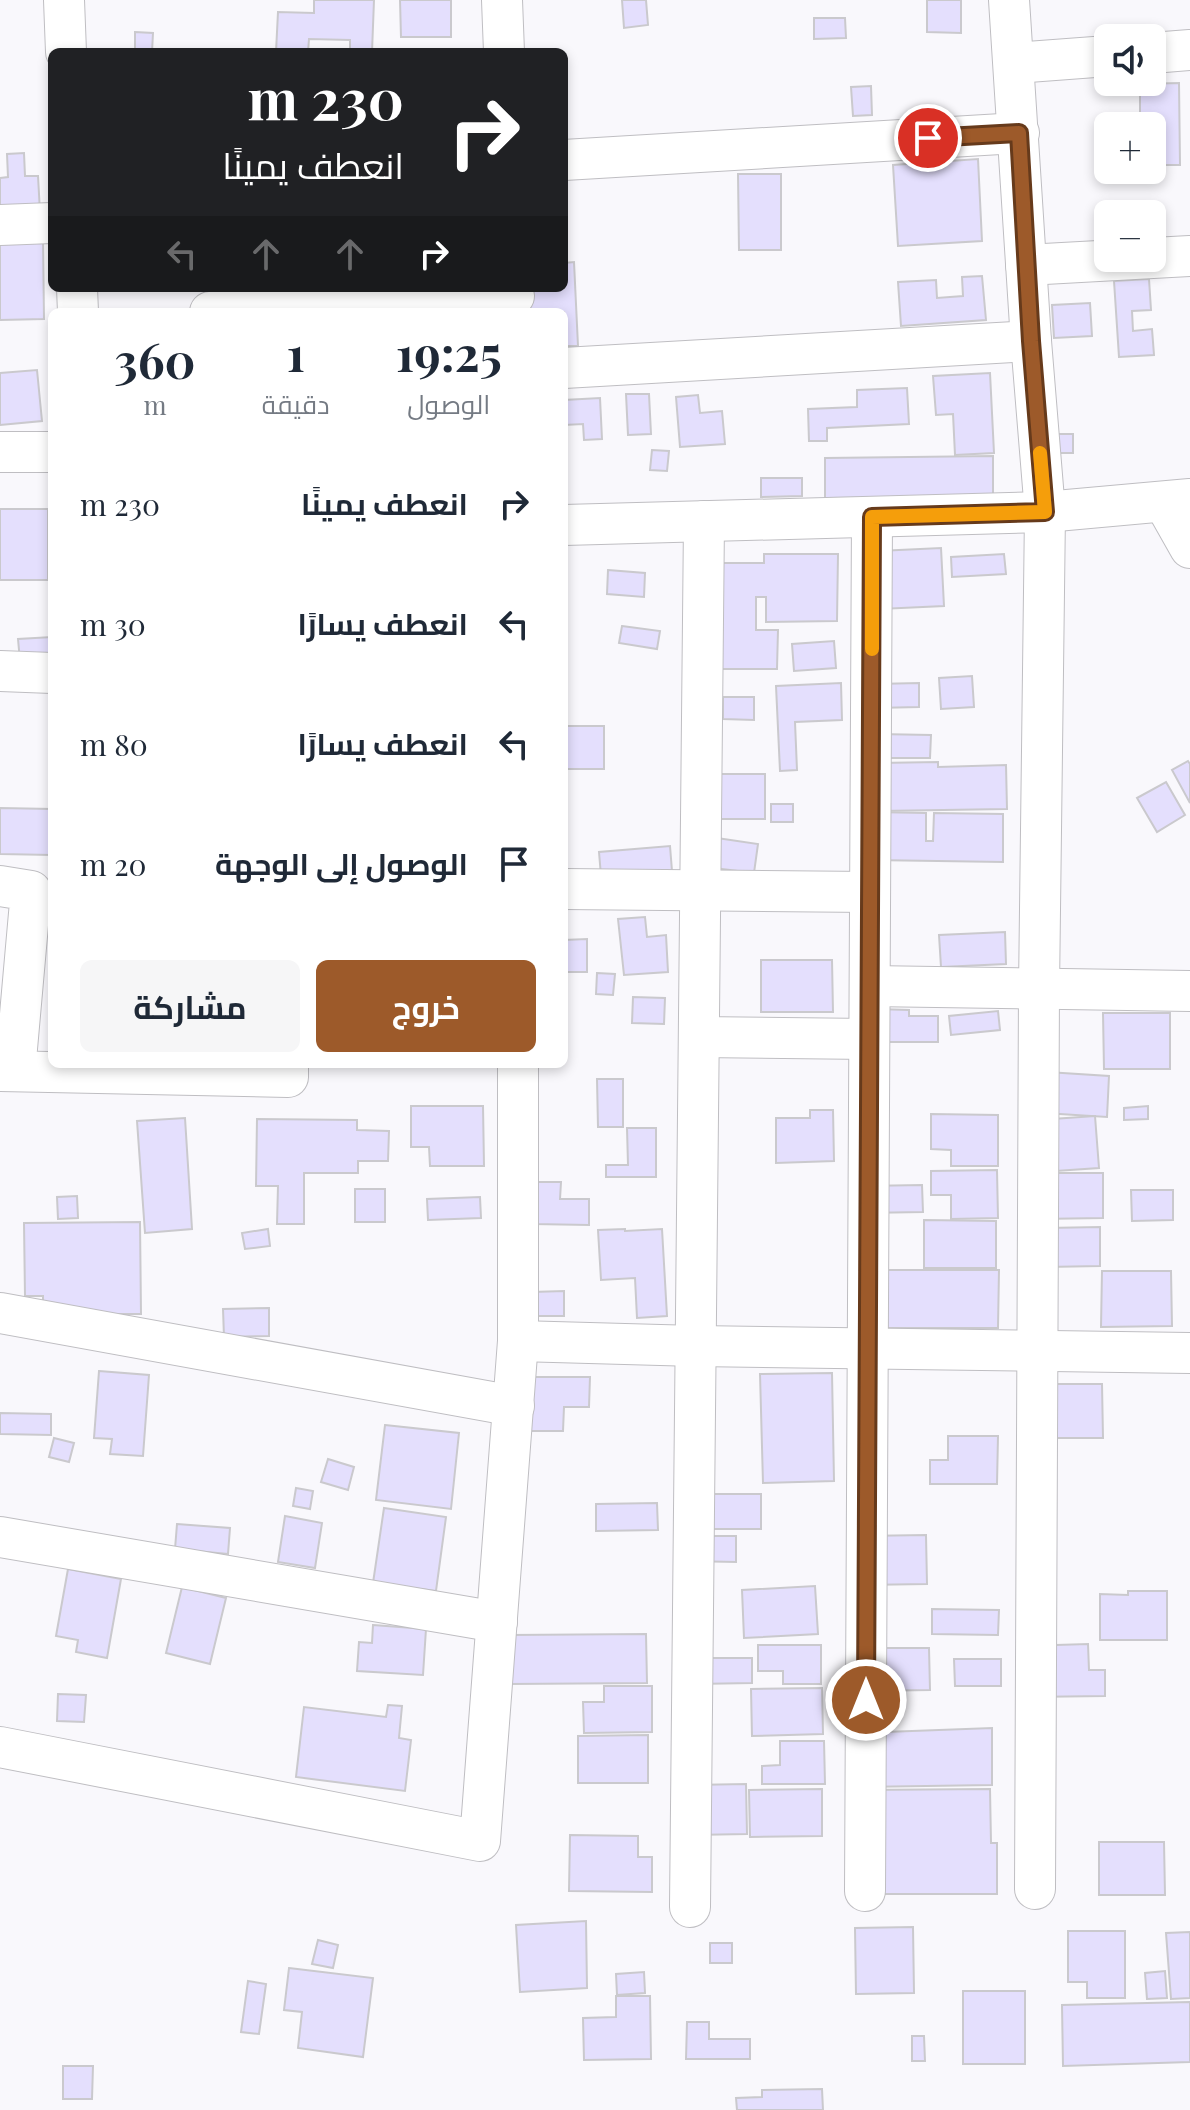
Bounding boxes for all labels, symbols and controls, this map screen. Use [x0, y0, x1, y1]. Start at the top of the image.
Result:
map controls [1094, 24, 1166, 272]
button: sound [1094, 24, 1166, 96]
text: 230 m [248, 60, 404, 135]
icon: right [432, 80, 536, 184]
pin [894, 104, 962, 172]
button: + [1094, 112, 1166, 184]
icon: arrive [906, 116, 950, 160]
text: انعطف يمينًا [222, 140, 404, 188]
button: − [1094, 200, 1166, 272]
icon: left [160, 232, 204, 276]
icon: ahead [244, 232, 288, 276]
icon: ahead [328, 232, 372, 276]
icon: right [412, 232, 456, 276]
text: 1 [286, 320, 305, 384]
text: 19:25 [396, 320, 502, 384]
text: 360 [114, 327, 196, 391]
text: دقيقة [262, 386, 329, 421]
text: الوصول [407, 386, 490, 421]
text: m [143, 387, 166, 422]
icon: right [492, 482, 536, 526]
text: انعطف يمينًا [301, 483, 468, 523]
text: 230 m [80, 484, 160, 524]
icon: left [492, 602, 536, 646]
text: انعطف يسارًا [297, 603, 468, 643]
text: 30 m [80, 604, 146, 644]
icon: left [492, 722, 536, 766]
text: انعطف يسارًا [297, 723, 468, 763]
text: 80 m [80, 724, 148, 764]
icon: arrive [492, 842, 536, 886]
text: الوصول إلى الوجهة [215, 843, 468, 883]
text: 20 m [80, 844, 147, 884]
button: مشاركة [80, 960, 300, 1052]
button: خروج [316, 960, 536, 1052]
position arrow [824, 1658, 908, 1742]

